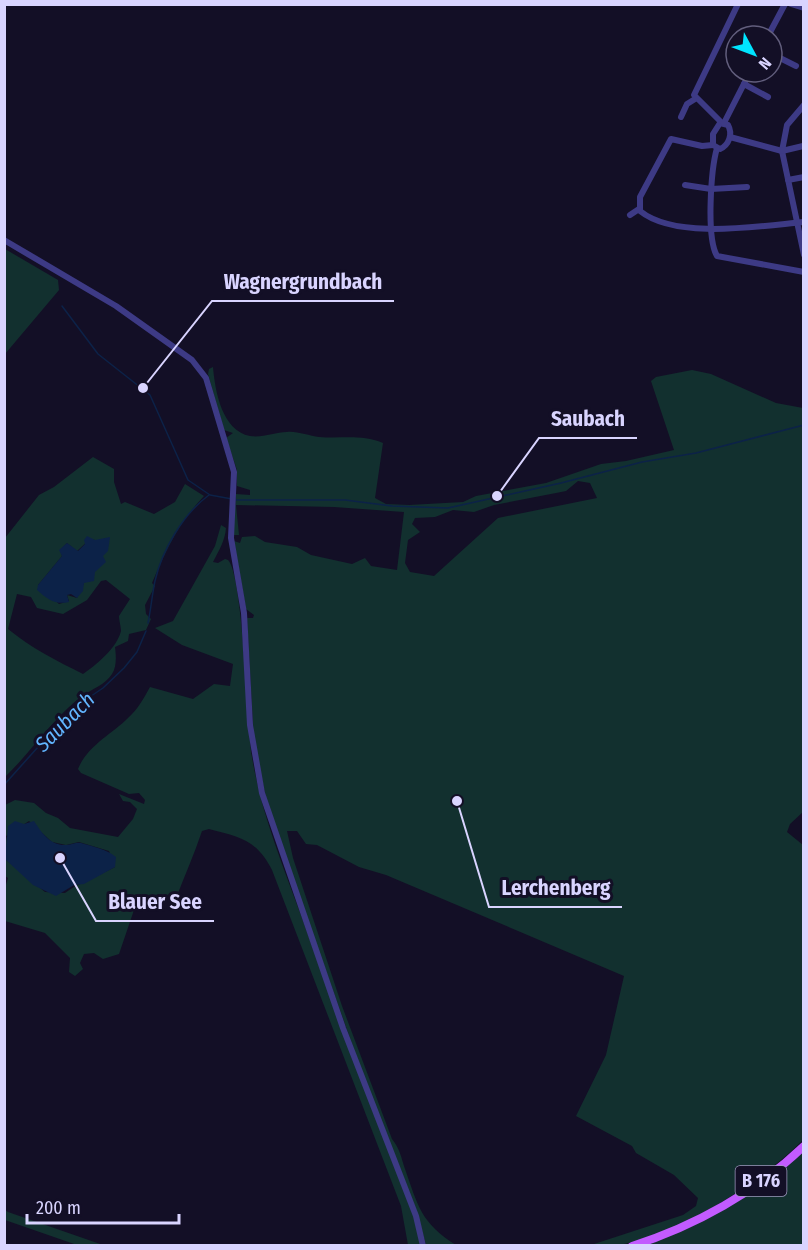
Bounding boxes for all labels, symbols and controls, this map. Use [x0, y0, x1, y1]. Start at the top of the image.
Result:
north arrow [724, 24, 784, 84]
text: N [755, 54, 775, 73]
callout: Wagnergrundbach [212, 262, 394, 301]
text: Wagnergrundbach [224, 269, 382, 295]
callout: Saubach [539, 399, 637, 438]
text: Saubach [551, 406, 625, 432]
water label: Saubach [29, 687, 100, 758]
callout: Lerchenberg [489, 868, 622, 907]
text: Lerchenberg [502, 875, 611, 901]
callout: Blauer See [96, 882, 214, 921]
text: Blauer See [108, 889, 202, 915]
road number: B 176 [736, 1166, 786, 1196]
scale bar [27, 1187, 178, 1225]
text: 200 m [36, 1197, 81, 1219]

